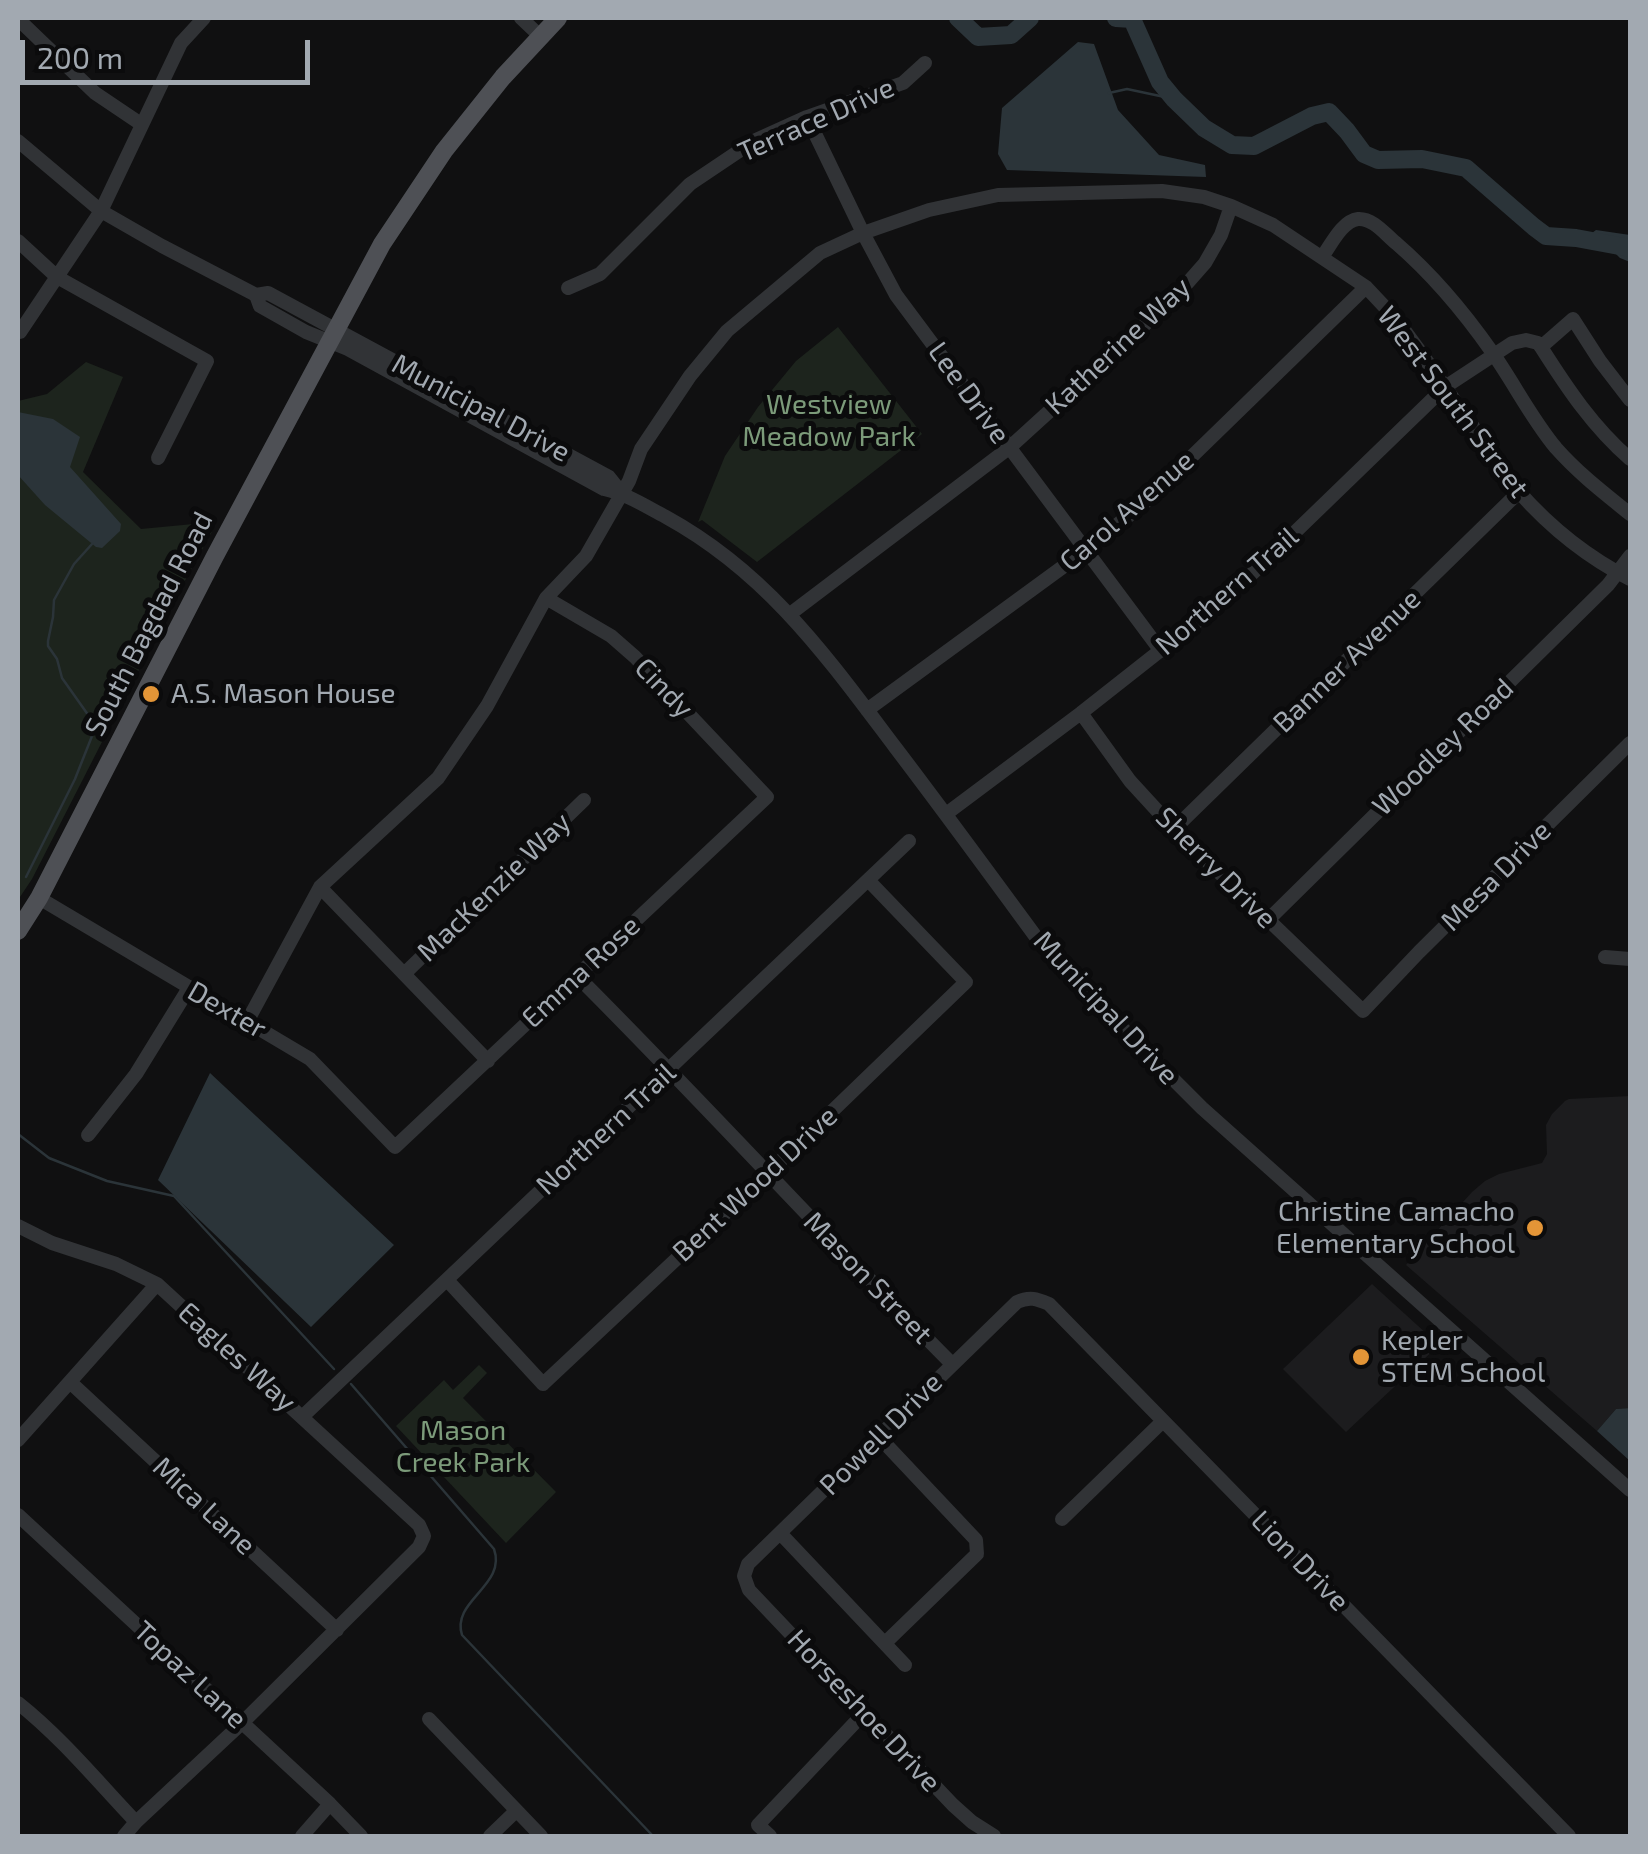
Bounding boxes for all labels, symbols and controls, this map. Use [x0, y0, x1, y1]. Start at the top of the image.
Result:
scale bar [25, 20, 315, 82]
text: 200 m [37, 39, 123, 75]
street label: Terrace Drive [733, 71, 899, 169]
street label: Katherine Way [1039, 270, 1197, 422]
street label: West South Street [1370, 300, 1536, 504]
street label: Lee Drive [921, 336, 1017, 450]
street label: Municipal Drive [386, 347, 576, 469]
park label: Westview Meadow Park [742, 388, 916, 454]
street label: Carol Avenue [1053, 444, 1201, 578]
street label: South Bagdad Road [78, 506, 220, 742]
street label: Northern Trail [1149, 520, 1305, 662]
street label: Banner Avenue [1266, 582, 1428, 740]
street label: Cindy [628, 651, 700, 725]
street label: Woodley Road [1366, 671, 1520, 823]
place label: A.S. Mason House [171, 677, 396, 711]
marker: A.S. Mason House [140, 683, 162, 705]
street label: Sherry Drive [1149, 801, 1283, 935]
street label: MacKenzie Way [410, 805, 578, 969]
street label: Mesa Drive [1434, 814, 1558, 938]
street label: Emma Rose [515, 909, 647, 1035]
street label: Municipal Drive [1027, 925, 1185, 1091]
street label: Dexter [182, 974, 272, 1046]
street label: Northern Trail [529, 1056, 683, 1202]
street label: Bent Wood Drive [666, 1099, 844, 1269]
place label: Christine Camacho Elementary School [1276, 1195, 1515, 1261]
street label: Mason Street [797, 1205, 939, 1351]
marker: Christine Camacho Elementary School [1524, 1217, 1546, 1239]
street label: Eagles Way [171, 1295, 303, 1419]
place label: Kepler STEM School [1381, 1324, 1545, 1390]
marker: Kepler STEM School [1350, 1346, 1372, 1368]
street label: Powell Drive [813, 1366, 949, 1502]
park label: Mason Creek Park [396, 1414, 530, 1480]
street label: Mica Lane [146, 1450, 262, 1562]
street label: Lion Drive [1244, 1504, 1356, 1618]
street label: Topaz Lane [127, 1614, 253, 1736]
street label: Horseshoe Drive [780, 1623, 948, 1799]

